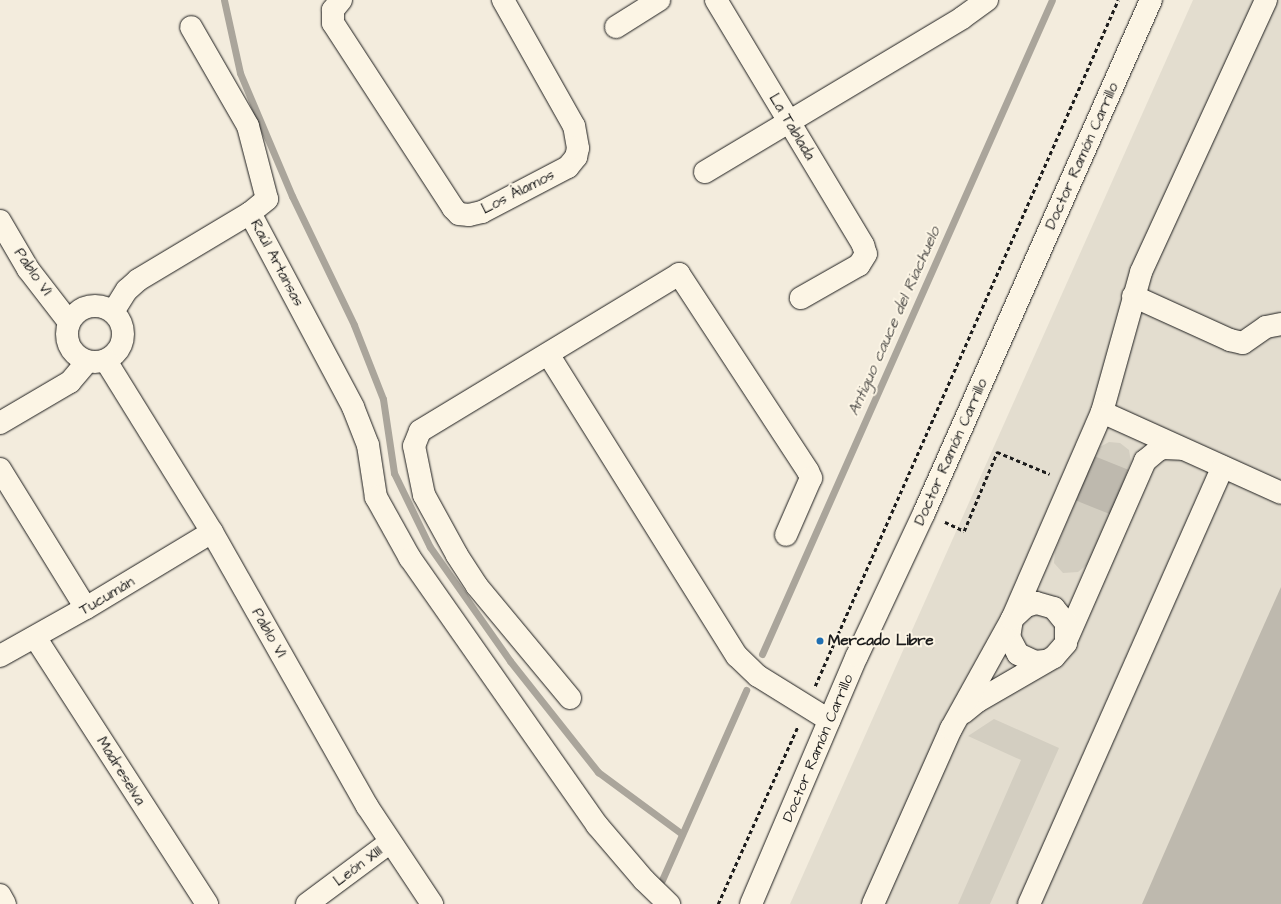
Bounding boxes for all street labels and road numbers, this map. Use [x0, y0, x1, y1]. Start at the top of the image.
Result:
street label: Doctor Ramón Carrillo [1042, 80, 1122, 232]
street label: La Tablada [765, 90, 819, 164]
street label: Los Álamos [478, 166, 558, 218]
street label: Raúl Artansas [247, 216, 307, 310]
street label: Pablo VI [10, 245, 56, 299]
street label: Doctor Ramón Carrillo [911, 376, 991, 528]
street label: Tucumán [76, 573, 138, 619]
street label: Pablo VI [248, 605, 290, 661]
street label: Doctor Ramón Carrillo [779, 671, 857, 825]
street label: Madreselva [93, 733, 149, 809]
street label: León XIII [330, 842, 386, 890]

